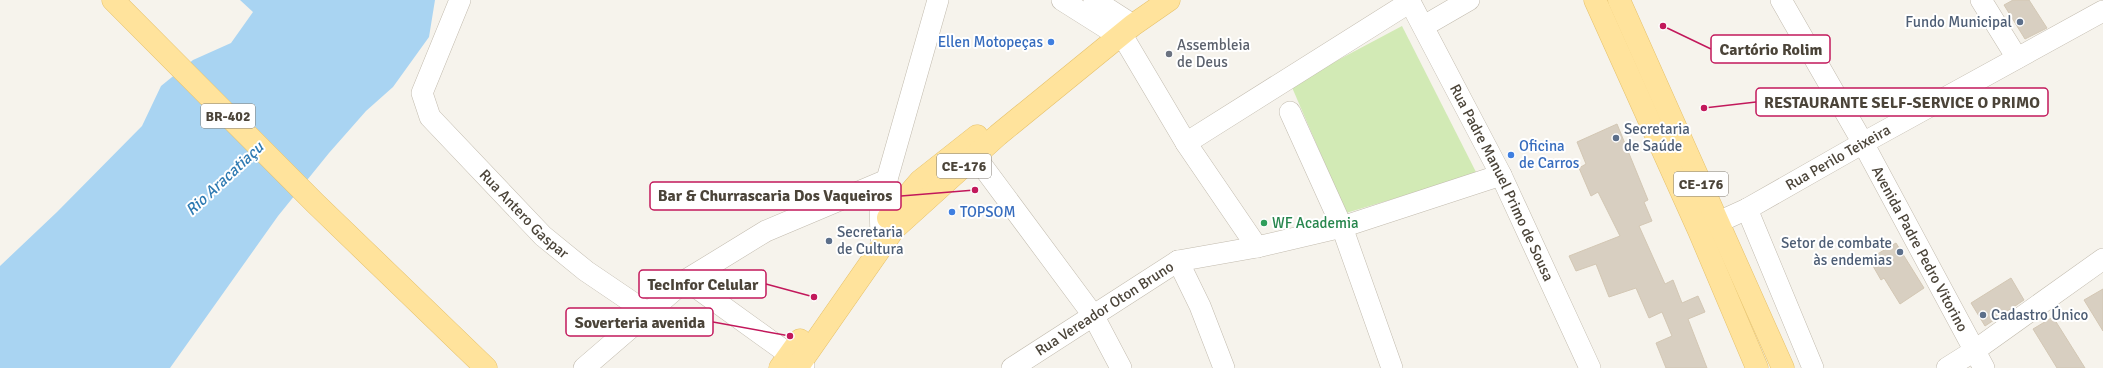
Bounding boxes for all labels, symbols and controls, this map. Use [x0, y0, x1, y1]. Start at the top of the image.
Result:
place label: Fundo Municipal [1905, 13, 2012, 31]
marker: Fundo Municipal [2015, 17, 2025, 27]
place label: Ellen Motopeças [938, 33, 1043, 51]
callout: Cartório Rolim [1711, 35, 1830, 63]
place label: Assembleia de Deus [1177, 36, 1250, 71]
marker: Ellen Motopeças [1046, 37, 1056, 47]
text: Cartório Rolim [1720, 40, 1822, 60]
marker: Assembleia de Deus [1164, 49, 1174, 59]
street label: Rua Padre Manuel Primo de Sousa [1446, 81, 1558, 284]
callout: RESTAURANTE SELF-SERVICE O PRIMO [1756, 88, 2048, 116]
text: RESTAURANTE SELF-SERVICE O PRIMO [1764, 93, 2040, 113]
road number: BR-402 [201, 104, 255, 128]
place label: Secretaria de Saúde [1624, 120, 1690, 155]
street label: Rua Perilo Teixeira [1782, 121, 1894, 194]
marker: Secretaria de Saúde [1611, 133, 1621, 143]
water label: Rio Aracatiaçu [182, 137, 269, 220]
place label: Oficina de Carros [1519, 137, 1580, 172]
marker: Oficina de Carros [1506, 150, 1516, 160]
road number: CE-176 [937, 154, 991, 178]
street label: Avenida Padre Pedro Vitorino [1868, 163, 1972, 335]
street label: Rua Antero Gaspar [476, 166, 573, 263]
road number: CE-176 [1674, 172, 1728, 196]
callout: Bar & Churrascaria Dos Vaqueiros [650, 182, 901, 210]
text: Bar & Churrascaria Dos Vaqueiros [658, 186, 892, 206]
place label: TOPSOM [960, 203, 1016, 221]
marker: TOPSOM [947, 207, 957, 217]
place label: WF Academia [1272, 214, 1359, 232]
marker: WF Academia [1259, 218, 1269, 228]
place label: Secretaria de Cultura [837, 223, 904, 258]
place label: Setor de combate às endemias [1781, 234, 1892, 269]
marker: Secretaria de Cultura [824, 236, 834, 246]
marker: Setor de combate às endemias [1895, 247, 1905, 257]
street label: Rua Vereador Oton Bruno [1032, 257, 1177, 360]
callout: TecInfor Celular [639, 270, 766, 298]
text: TecInfor Celular [648, 275, 759, 295]
place label: Cadastro Único [1991, 305, 2088, 324]
callout: Soverteria avenida [566, 308, 713, 336]
marker: Cadastro Único [1978, 310, 1988, 320]
text: Soverteria avenida [575, 313, 705, 333]

